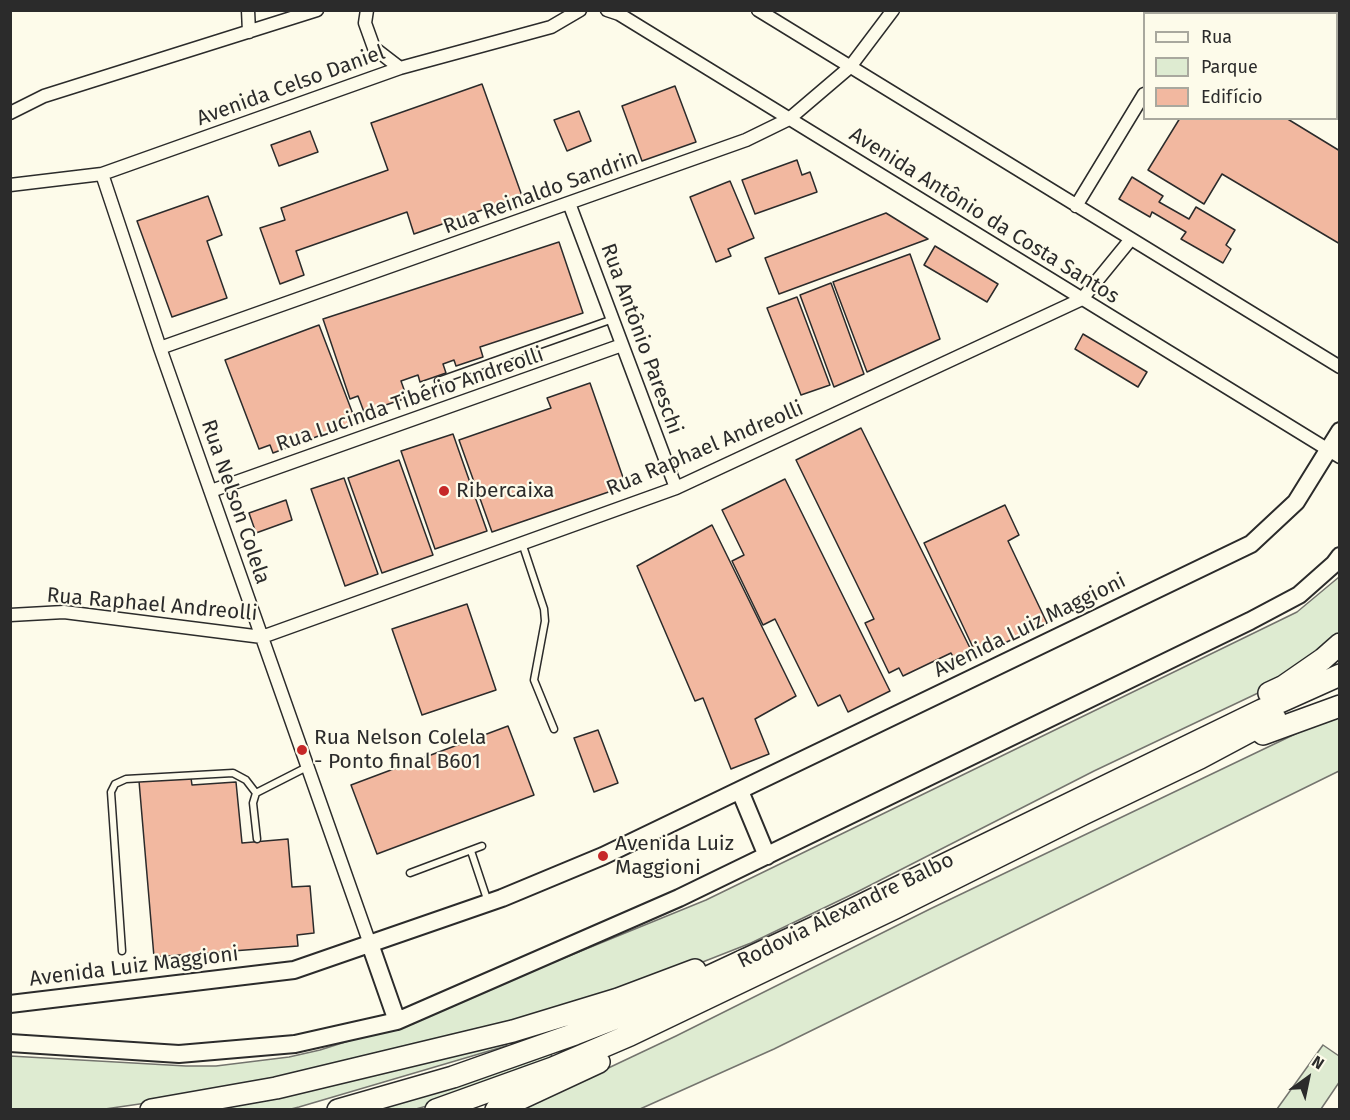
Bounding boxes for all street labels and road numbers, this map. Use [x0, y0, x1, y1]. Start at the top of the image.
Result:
street label: Avenida Celso Daniel [193, 40, 389, 132]
street label: Avenida Antônio da Costa Santos [844, 122, 1124, 310]
street label: Rua Reinaldo Sandrin [440, 146, 642, 240]
street label: Rua Antônio Pareschi [595, 240, 687, 438]
street label: Rua Lucinda Tibério Andreolli [273, 342, 547, 458]
street label: Rua Raphael Andreolli [603, 396, 807, 502]
street label: Rua Nelson Colela [195, 416, 275, 588]
street label: Avenida Luiz Maggioni [930, 569, 1130, 683]
street label: Rua Raphael Andreolli [46, 583, 258, 627]
street label: Rodovia Alexandre Balbo [734, 848, 958, 974]
street label: Avenida Luiz Maggioni [28, 942, 240, 992]

